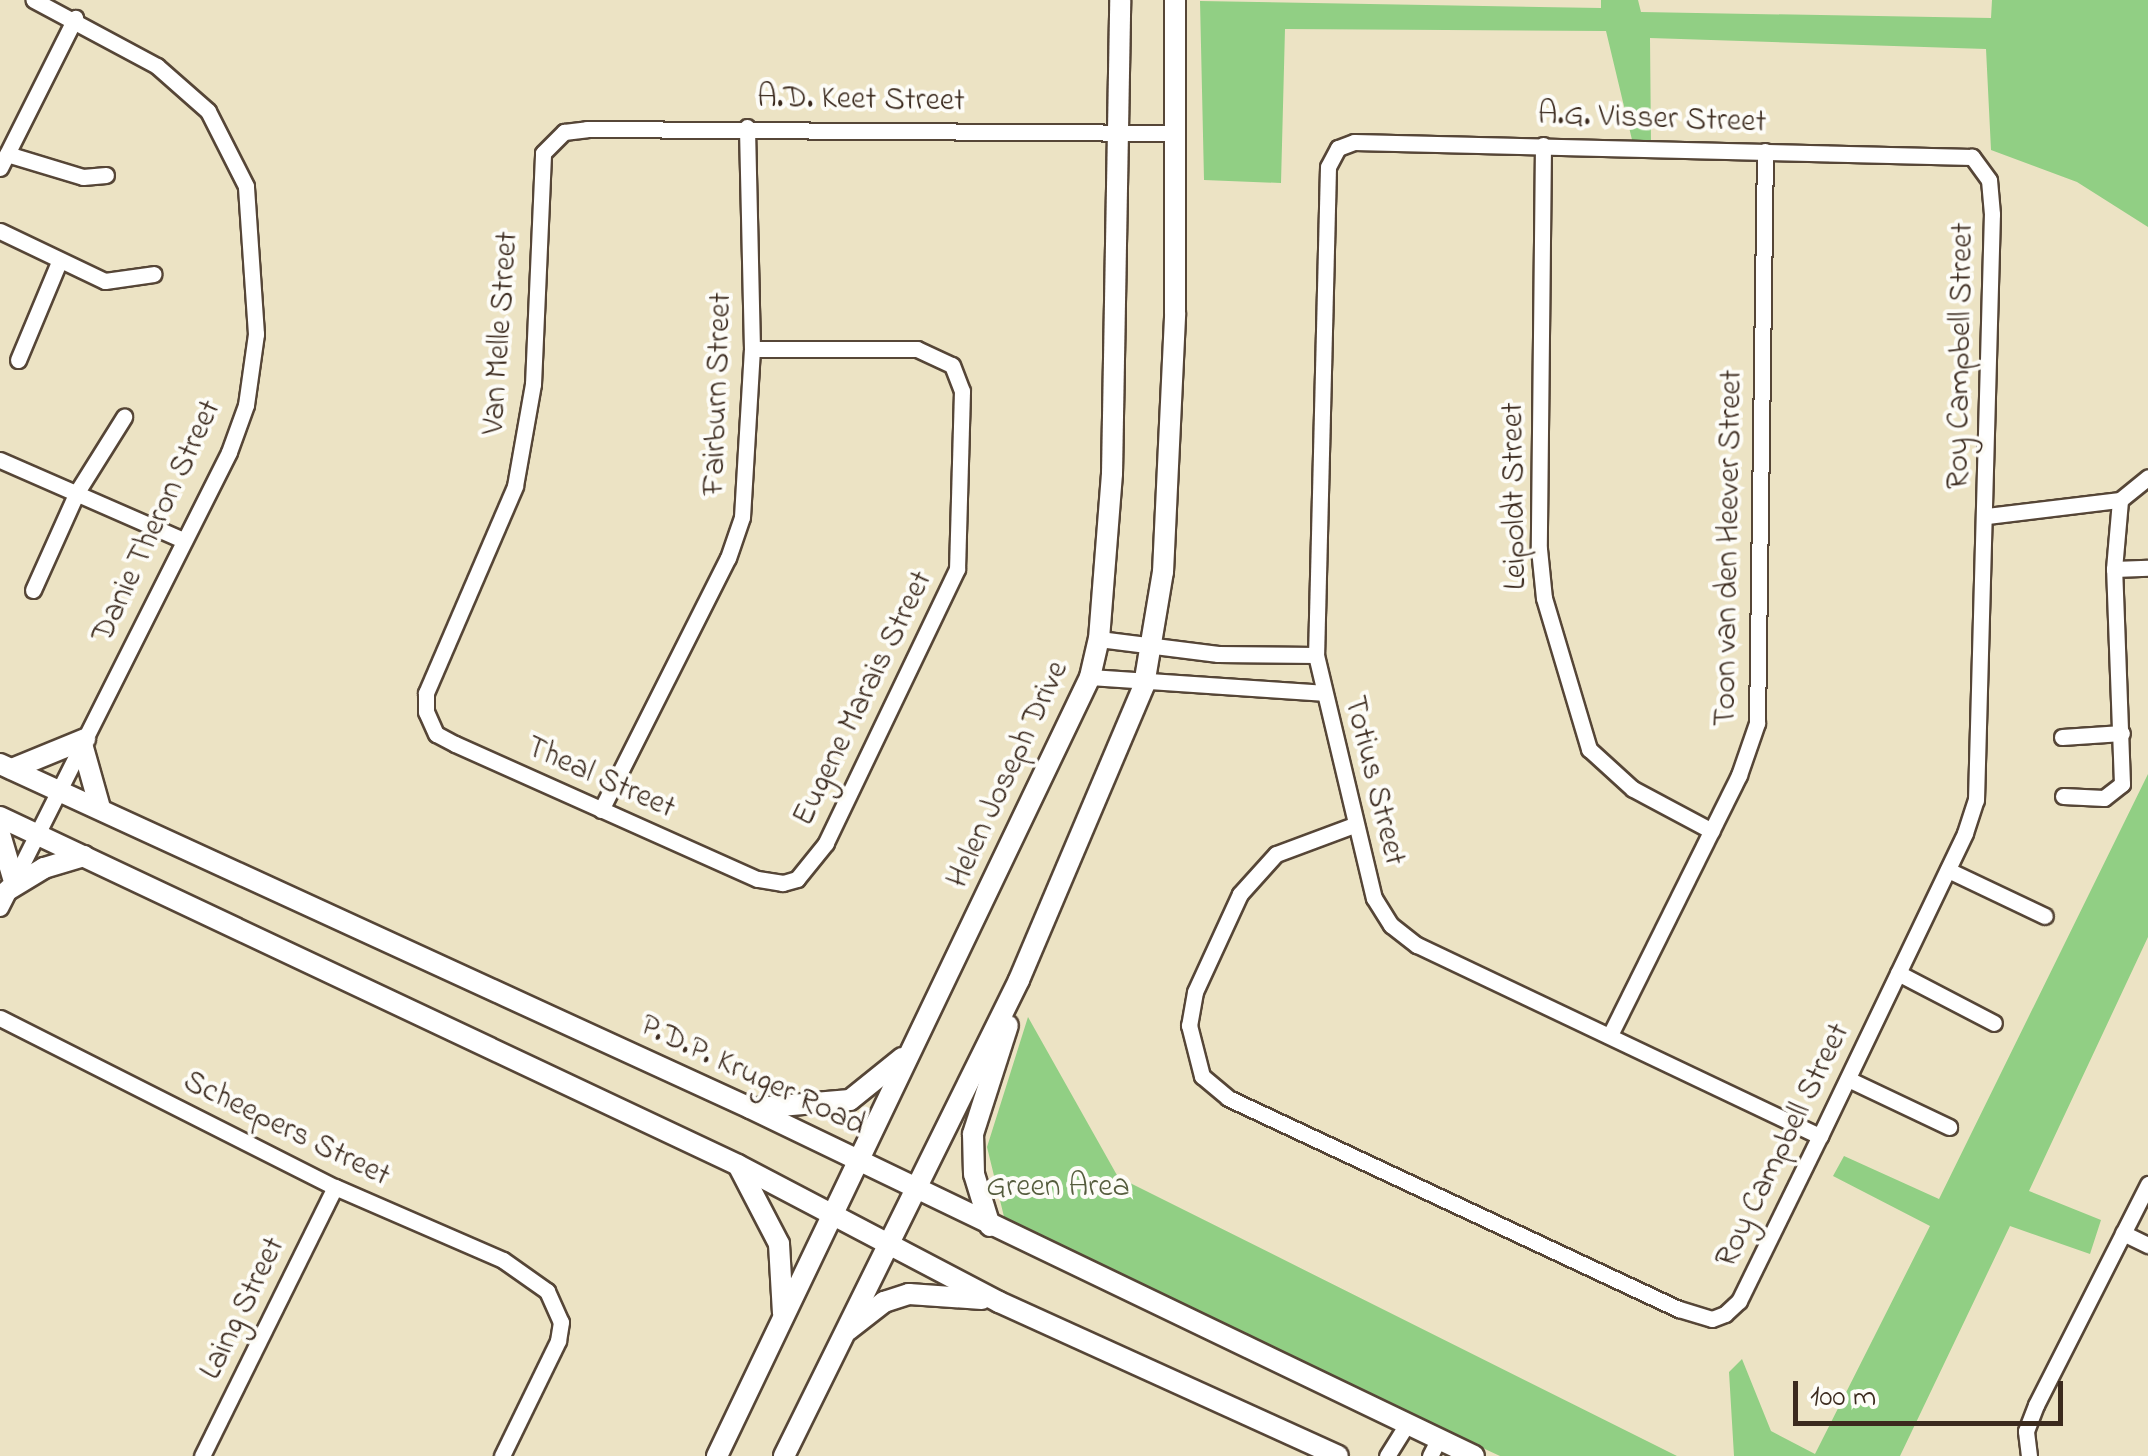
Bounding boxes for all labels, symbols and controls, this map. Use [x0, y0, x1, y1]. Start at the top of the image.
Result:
street label: A.D. Keet Street [757, 80, 965, 122]
street label: A.G. Visser Street [1537, 97, 1767, 143]
street label: Roy Campbell Street [1940, 222, 1984, 490]
street label: Van Melle Street [476, 230, 528, 436]
street label: Fairburn Street [696, 292, 742, 496]
street label: Toon van den Heever Street [1708, 369, 1752, 727]
street label: Danie Theron Street [85, 394, 231, 650]
street label: Leipoldt Street [1495, 402, 1537, 590]
street label: Eugene Marais Street [786, 565, 942, 833]
street label: Helen Joseph Drive [940, 656, 1078, 894]
street label: Totius Street [1333, 692, 1413, 870]
street label: Theal Street [519, 729, 681, 829]
street label: P.D.P. Kruger Road [633, 1008, 871, 1146]
street label: Roy Campbell Street [1708, 1018, 1860, 1274]
street label: Scheepers Street [176, 1063, 396, 1197]
park label: Green Area [986, 1169, 1130, 1207]
street label: Laing Street [193, 1232, 295, 1386]
scale bar [1798, 1361, 2068, 1423]
text: 100 m [1810, 1376, 1876, 1420]

